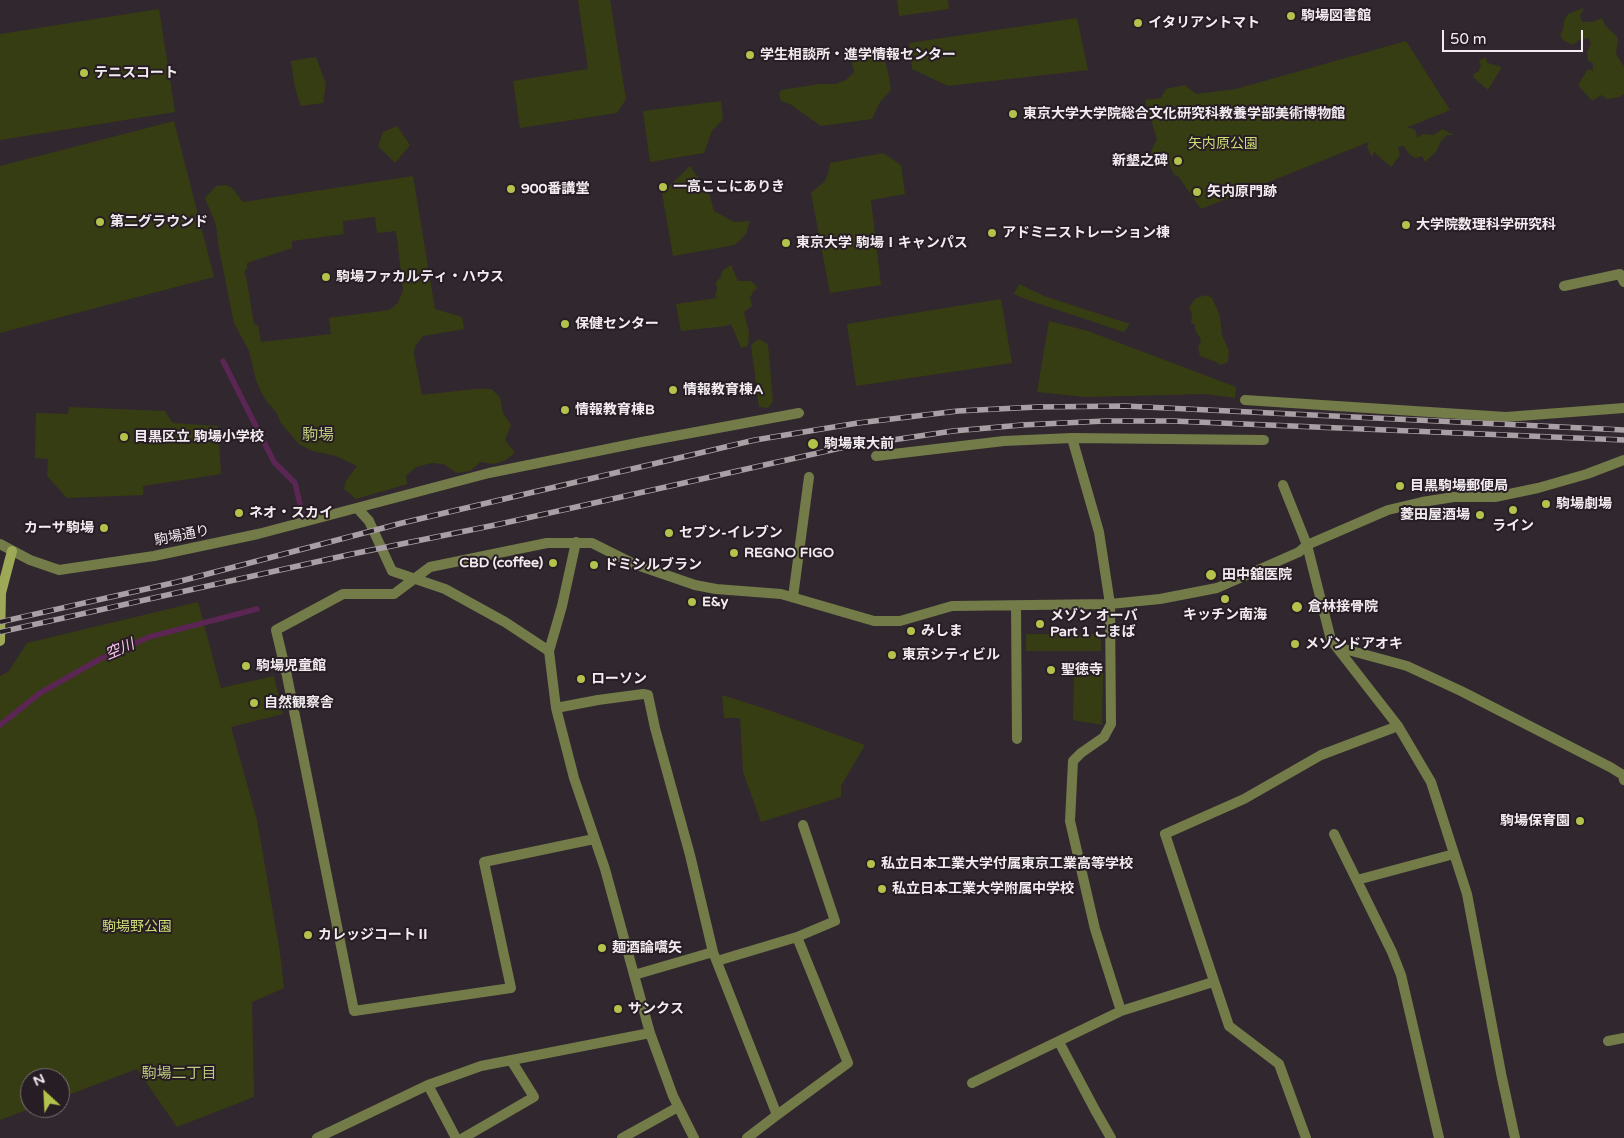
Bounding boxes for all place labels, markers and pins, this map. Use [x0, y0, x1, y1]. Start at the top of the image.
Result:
place label: 駒場図書館 [1301, 8, 1371, 24]
marker: 駒場図書館 [1285, 10, 1297, 22]
place label: イタリアントマト [1148, 15, 1260, 31]
marker: イタリアントマト [1132, 17, 1144, 29]
place label: 学生相談所・進学情報センター [760, 47, 956, 63]
marker: 学生相談所・進学情報センター [744, 49, 756, 61]
place label: テニスコート [94, 65, 178, 81]
marker: テニスコート [78, 67, 90, 79]
place label: 東京大学大学院総合文化研究科教養学部美術博物館 [1023, 106, 1345, 122]
marker: 東京大学大学院総合文化研究科教養学部美術博物館 [1007, 108, 1019, 120]
place label: 新墾之碑 [1112, 153, 1168, 169]
marker: 新墾之碑 [1172, 155, 1184, 167]
place label: 一高ここにありき [673, 179, 785, 195]
place label: 900番講堂 [521, 181, 589, 197]
marker: 一高ここにありき [657, 181, 669, 193]
marker: 900番講堂 [505, 183, 517, 195]
place label: 矢内原門跡 [1207, 184, 1277, 200]
marker: 矢内原門跡 [1191, 186, 1203, 198]
place label: 第二グラウンド [110, 214, 208, 230]
marker: 第二グラウンド [94, 216, 106, 228]
place label: 大学院数理科学研究科 [1416, 217, 1556, 233]
marker: 大学院数理科学研究科 [1400, 219, 1412, 231]
place label: アドミニストレーション棟 [1002, 225, 1170, 241]
marker: アドミニストレーション棟 [986, 227, 998, 239]
place label: 東京大学 駒場Ⅰキャンパス [796, 235, 968, 251]
marker: 東京大学 駒場Ⅰキャンパス [780, 237, 792, 249]
place label: 駒場ファカルティ・ハウス [336, 269, 504, 285]
marker: 駒場ファカルティ・ハウス [320, 271, 332, 283]
place label: 保健センター [575, 316, 659, 332]
marker: 保健センター [559, 318, 571, 330]
place label: 情報教育棟A [683, 382, 763, 398]
marker: 情報教育棟A [667, 384, 679, 396]
place label: 情報教育棟B [575, 402, 655, 418]
marker: 情報教育棟B [559, 404, 571, 416]
place label: 目黒区立 駒場小学校 [134, 429, 264, 445]
marker: 目黒区立 駒場小学校 [118, 431, 130, 443]
place label: 駒場東大前 [824, 436, 894, 452]
marker: 駒場東大前 [806, 437, 820, 451]
place label: 目黒駒場郵便局 [1410, 478, 1508, 494]
marker: 目黒駒場郵便局 [1394, 480, 1406, 492]
place label: 駒場劇場 [1556, 496, 1612, 512]
marker: 駒場劇場 [1540, 498, 1552, 510]
marker: ライン [1507, 504, 1519, 516]
place label: ネオ・スカイ [249, 505, 333, 521]
marker: ネオ・スカイ [233, 507, 245, 519]
place label: 菱田屋酒場 [1400, 507, 1470, 523]
marker: 菱田屋酒場 [1474, 509, 1486, 521]
place label: ライン [1492, 518, 1534, 534]
place label: カーサ駒場 [24, 520, 94, 536]
marker: カーサ駒場 [98, 522, 110, 534]
place label: セブン-イレブン [679, 525, 783, 541]
marker: セブン-イレブン [663, 527, 675, 539]
place label: REGNO FIGO [744, 545, 834, 561]
marker: REGNO FIGO [728, 547, 740, 559]
place label: CBD (coffee) [459, 555, 543, 571]
marker: CBD (coffee) [547, 557, 559, 569]
place label: ドミシルブラン [604, 557, 702, 573]
marker: ドミシルブラン [588, 559, 600, 571]
place label: 田中舘医院 [1222, 567, 1292, 583]
marker: 田中舘医院 [1204, 568, 1218, 582]
marker: キッチン南海 [1219, 593, 1231, 605]
place label: E&y [702, 594, 728, 610]
marker: E&y [686, 596, 698, 608]
place label: 倉林接骨院 [1308, 599, 1378, 615]
marker: 倉林接骨院 [1290, 600, 1304, 614]
place label: キッチン南海 [1183, 607, 1267, 623]
place label: メゾン オーバ Part 1 こまば [1050, 608, 1138, 640]
marker: メゾン オーバ Part 1 こまば [1034, 618, 1046, 630]
place label: みしま [921, 623, 963, 639]
marker: みしま [905, 625, 917, 637]
place label: メゾンドアオキ [1305, 636, 1403, 652]
marker: メゾンドアオキ [1289, 638, 1301, 650]
place label: 東京シティビル [902, 647, 1000, 663]
marker: 東京シティビル [886, 649, 898, 661]
place label: 駒場児童館 [256, 658, 326, 674]
marker: 駒場児童館 [240, 660, 252, 672]
place label: 聖徳寺 [1061, 662, 1103, 678]
marker: 聖徳寺 [1045, 664, 1057, 676]
place label: ローソン [591, 671, 647, 687]
marker: ローソン [575, 673, 587, 685]
place label: 自然観察舎 [264, 695, 334, 711]
marker: 自然観察舎 [248, 697, 260, 709]
place label: 駒場保育園 [1500, 813, 1570, 829]
marker: 駒場保育園 [1574, 815, 1586, 827]
place label: 私立日本工業大学付属東京工業高等学校 [881, 856, 1133, 872]
marker: 私立日本工業大学付属東京工業高等学校 [865, 858, 877, 870]
place label: 私立日本工業大学附属中学校 [892, 881, 1074, 897]
marker: 私立日本工業大学附属中学校 [876, 883, 888, 895]
place label: カレッジコートⅡ [318, 927, 430, 943]
marker: カレッジコートⅡ [302, 929, 314, 941]
place label: 麺酒論嚆矢 [612, 940, 682, 956]
marker: 麺酒論嚆矢 [596, 942, 608, 954]
place label: サンクス [628, 1001, 684, 1017]
marker: サンクス [612, 1003, 624, 1015]

